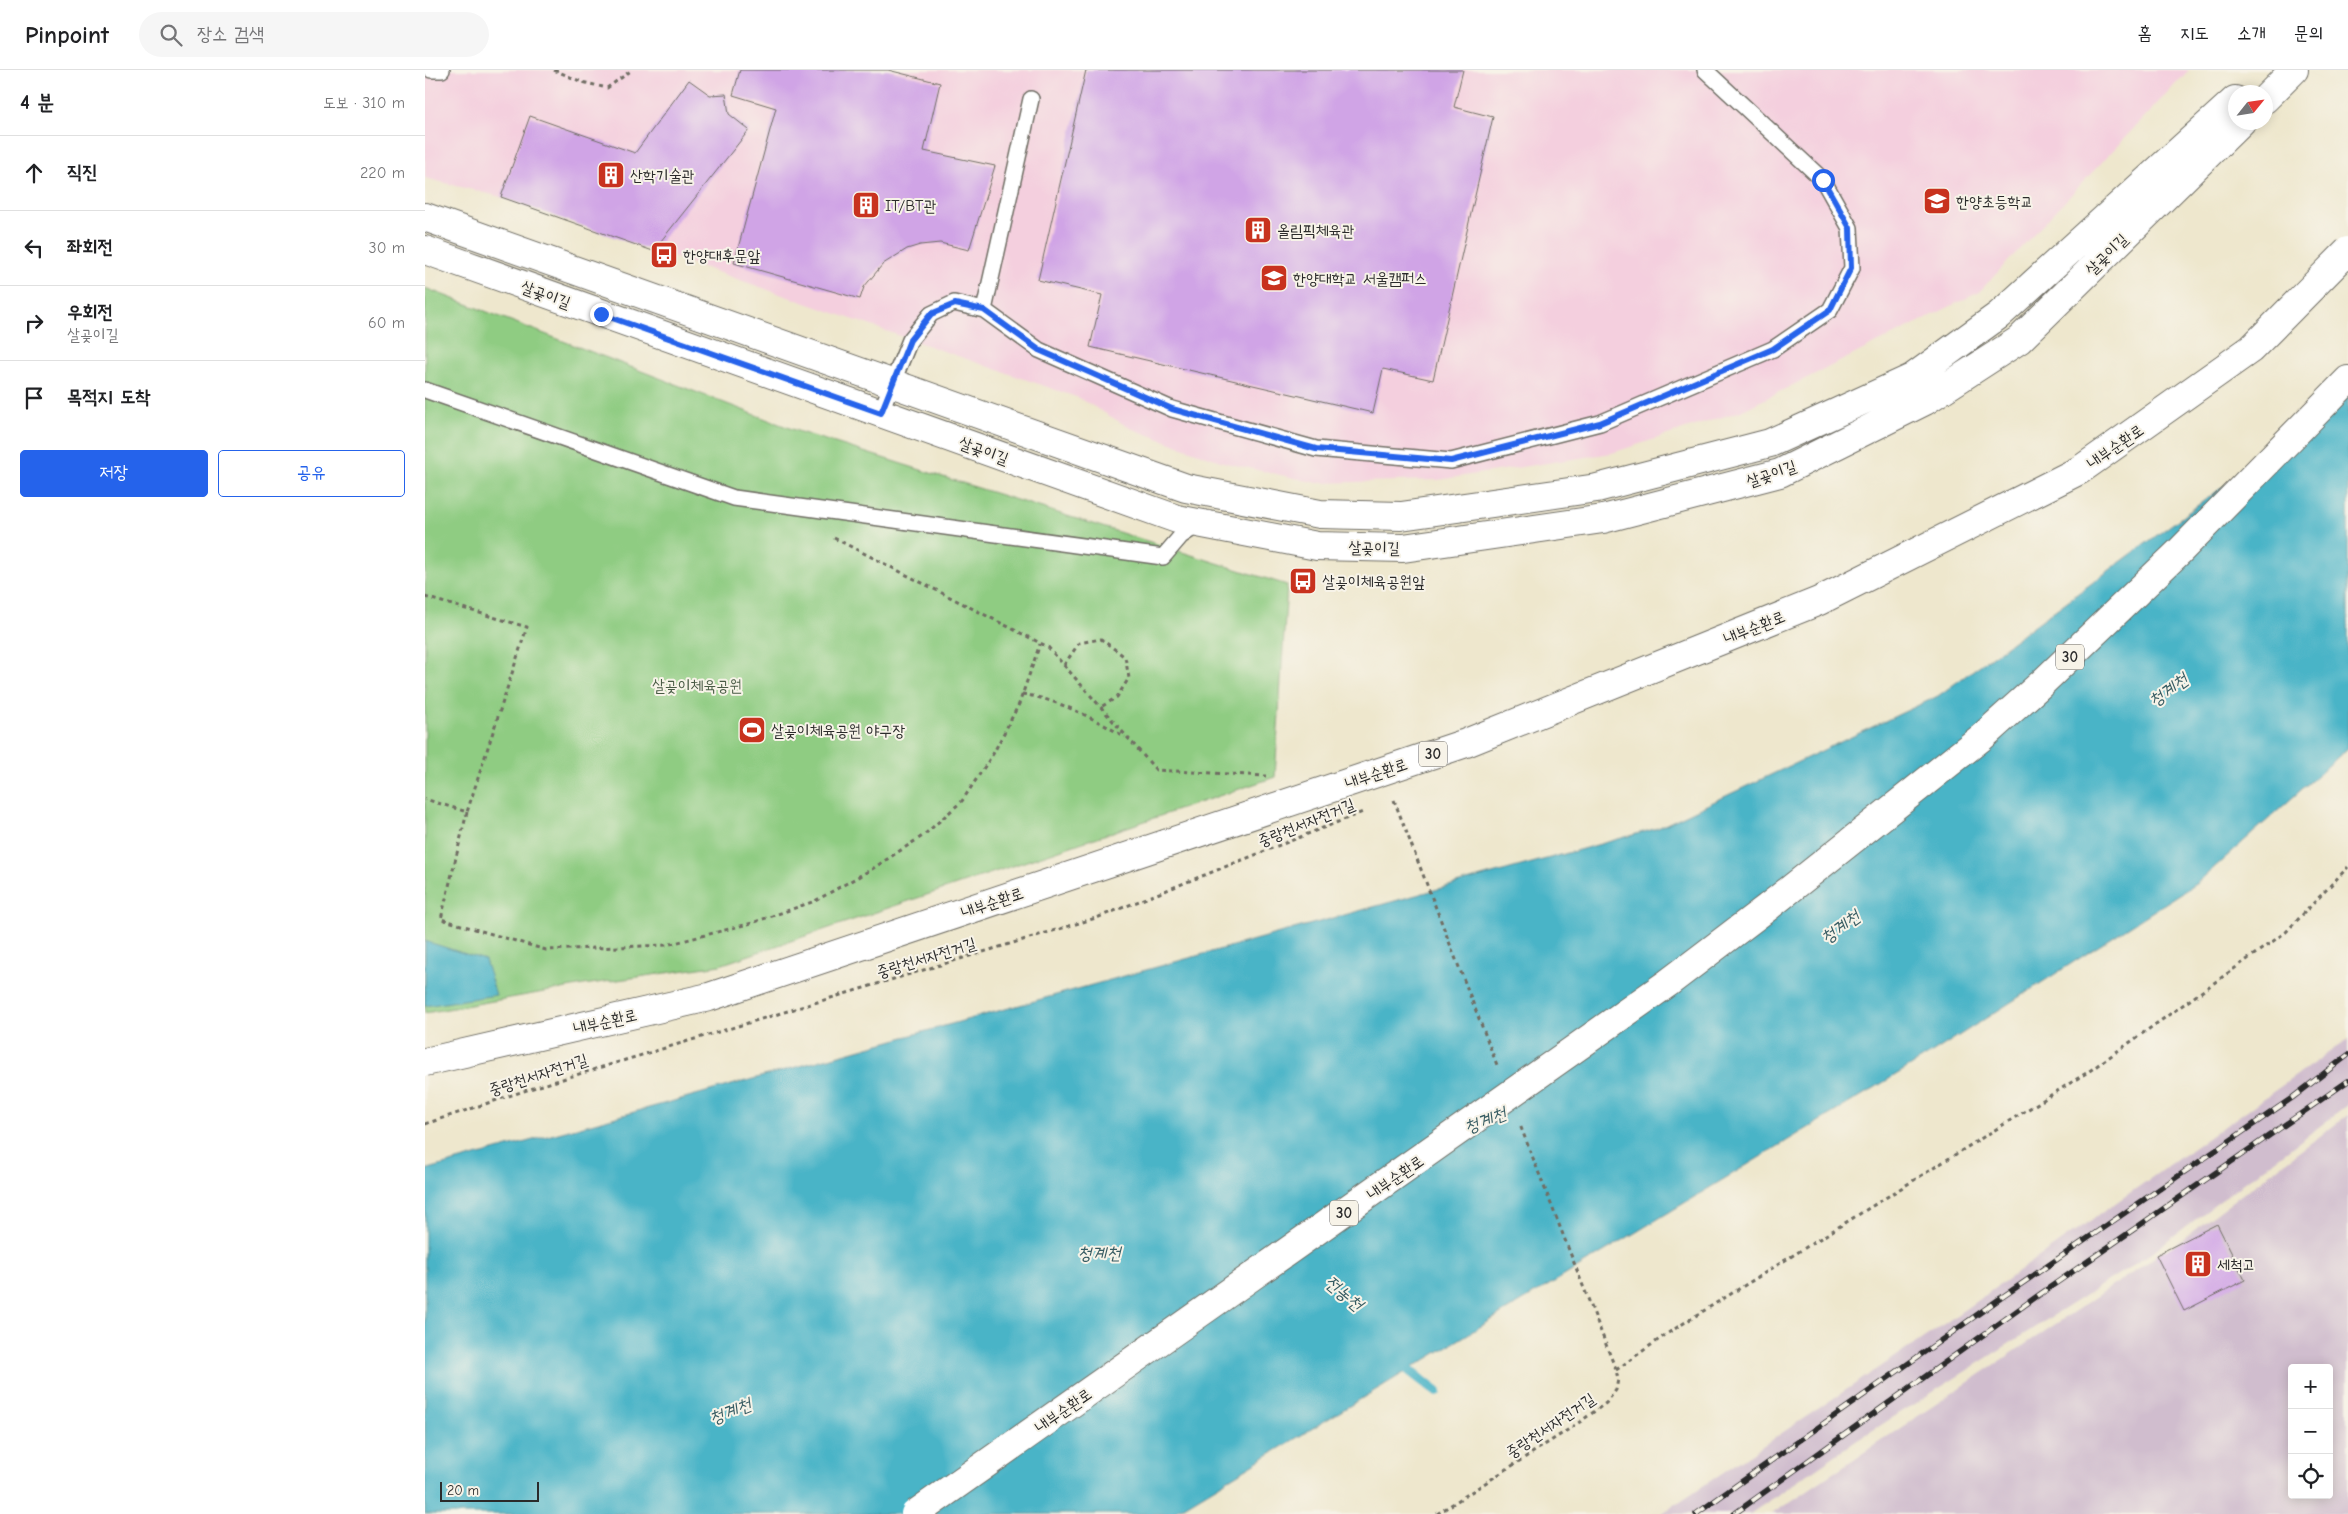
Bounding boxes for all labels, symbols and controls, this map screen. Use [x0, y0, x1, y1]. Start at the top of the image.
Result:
search box [139, 12, 489, 57]
text: Pinpoint [25, 21, 109, 49]
icon: search [157, 21, 185, 49]
text: 장소 검색 [197, 23, 264, 45]
text: 홈 [2138, 23, 2152, 44]
text: 지도 [2180, 23, 2209, 44]
text: 소개 [2237, 23, 2266, 44]
text: 문의 [2294, 23, 2323, 44]
north arrow [2228, 85, 2273, 130]
text: 4 분 [20, 90, 54, 114]
text: 도보 · 310 m [323, 94, 405, 112]
icon: ahead [20, 159, 48, 187]
building icon: 산학기술관 [596, 160, 626, 190]
text: 직진 [67, 161, 98, 183]
text: 220 m [360, 164, 405, 182]
place label: 산학기술관 [630, 167, 695, 185]
route start [1812, 169, 1835, 192]
school or university icon: 한양초등학교 [1922, 186, 1952, 216]
building icon: IT/BT관 [851, 190, 881, 220]
place label: 한양초등학교 [1956, 193, 2033, 211]
place label: IT/BT관 [885, 197, 936, 215]
building icon: 올림픽체육관 [1243, 215, 1273, 245]
place label: 올림픽체육관 [1277, 222, 1354, 240]
street label: 살곶이길 [2082, 230, 2132, 279]
icon: left [20, 234, 48, 262]
text: 좌회전 [67, 236, 113, 258]
text: 30 m [369, 239, 405, 257]
bus stop icon: 한양대후문앞 [649, 240, 679, 270]
place label: 한양대후문앞 [683, 247, 760, 265]
school or university icon: 한양대학교 서울캠퍼스 [1259, 263, 1289, 293]
place label: 한양대학교 서울캠퍼스 [1293, 270, 1427, 288]
street label: 살곶이길 [518, 278, 573, 312]
text: 우회전 [67, 301, 113, 323]
route end [590, 303, 613, 326]
icon: right [20, 309, 48, 337]
text: 60 m [368, 314, 405, 332]
text: 살곶이길 [67, 326, 119, 344]
icon: arrive [20, 384, 48, 412]
text: 목적지 도착 [67, 386, 150, 408]
street label: 내부순환로 [2084, 421, 2147, 473]
street label: 살곶이길 [956, 434, 1011, 468]
button: 저장 [20, 450, 208, 497]
button: 공유 [218, 450, 405, 497]
street label: 살곶이길 [1744, 457, 1799, 491]
street label: 살곶이길 [1348, 539, 1400, 557]
bus stop icon: 살곶이체육공원앞 [1288, 566, 1318, 596]
place label: 살곶이체육공원앞 [1322, 573, 1425, 591]
street label: 내부순환로 [1721, 608, 1788, 648]
road number: 30 [2056, 644, 2084, 670]
water label: 청계천 [2145, 668, 2193, 712]
park label: 살곶이체육공원 [652, 677, 742, 695]
sports icon: 살곶이체육공원 야구장 [737, 715, 767, 745]
place label: 살곶이체육공원 야구장 [771, 722, 905, 740]
road number: 30 [1419, 742, 1447, 766]
street label: 내부순환로 [1343, 755, 1410, 793]
street label: 중랑천서자전거길 [1255, 795, 1358, 851]
street label: 내부순환로 [959, 884, 1026, 922]
water label: 청계천 [1817, 905, 1865, 949]
street label: 중랑천서자전거길 [874, 934, 978, 982]
street label: 내부순환로 [572, 1006, 639, 1038]
street label: 중랑천서자전거길 [487, 1050, 590, 1099]
water label: 청계천 [1461, 1102, 1511, 1138]
street label: 내부순환로 [1364, 1152, 1427, 1204]
road number: 30 [1330, 1200, 1358, 1226]
water label: 청계천 [1077, 1243, 1122, 1264]
building icon: 세척고 [2183, 1249, 2213, 1279]
place label: 세척고 [2217, 1256, 2256, 1274]
water label: 전농천 [1320, 1271, 1368, 1316]
map controls [2288, 1364, 2333, 1499]
button: + [2288, 1364, 2333, 1409]
street label: 내부순환로 [1032, 1385, 1095, 1437]
street label: 중랑천서자전거길 [1503, 1389, 1598, 1462]
water label: 청계천 [706, 1393, 756, 1429]
button: − [2288, 1409, 2333, 1454]
button: locate [2288, 1454, 2333, 1499]
scale bar [440, 1479, 539, 1502]
text: 20 m [447, 1482, 479, 1499]

